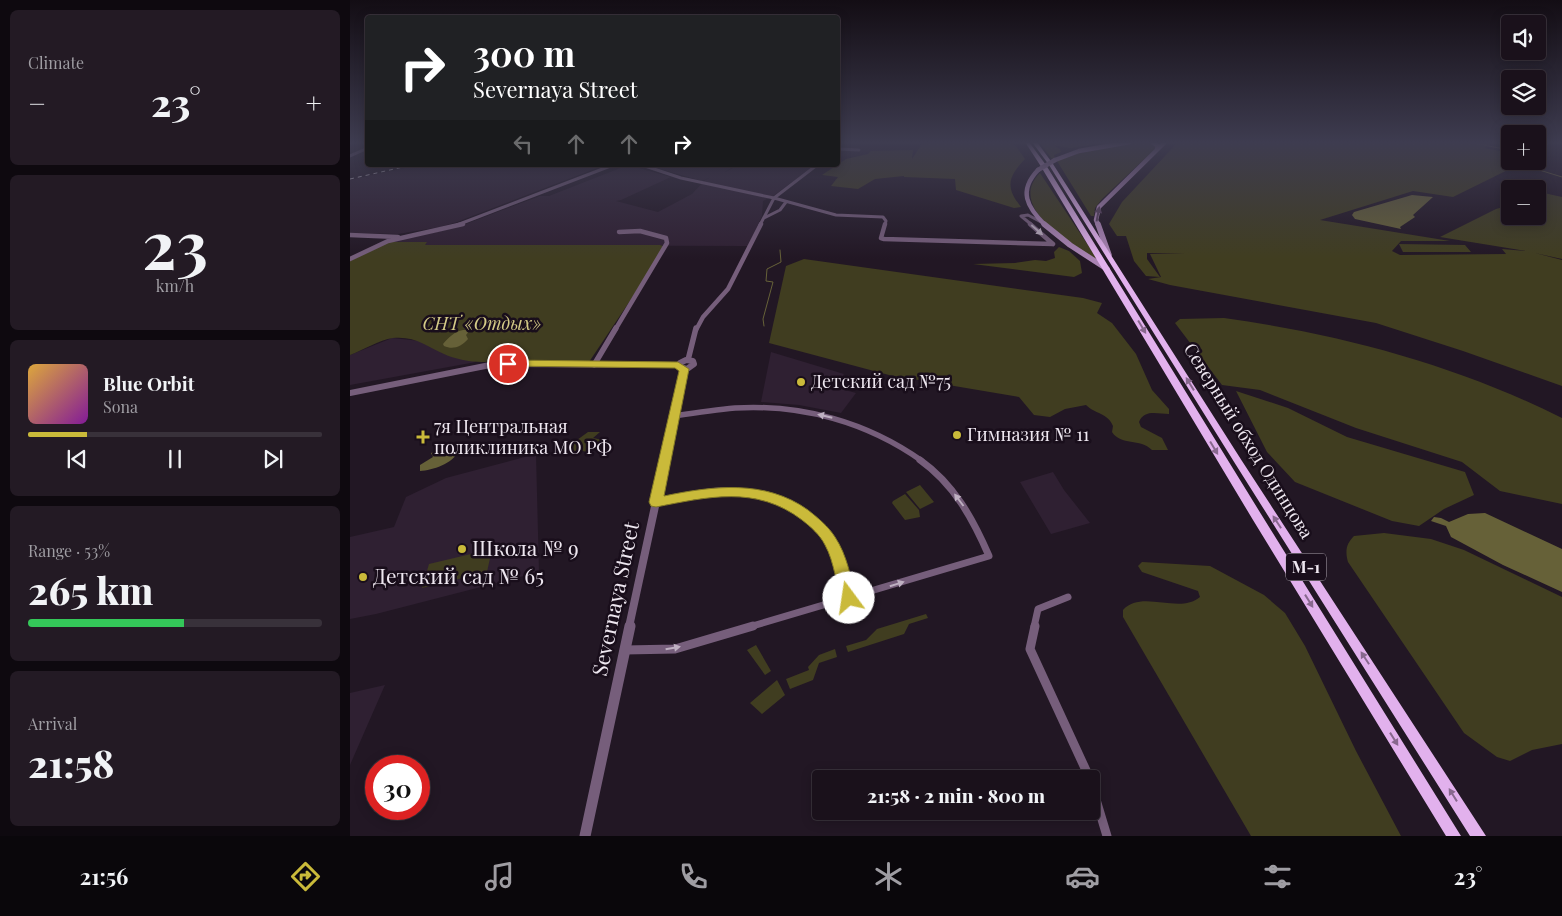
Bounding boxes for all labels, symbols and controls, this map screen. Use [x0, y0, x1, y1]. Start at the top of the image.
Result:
map controls [1501, 15, 1546, 225]
button: sound [1501, 15, 1546, 60]
text: 300 m [473, 29, 575, 76]
icon: right [390, 35, 455, 100]
text: Climate [28, 52, 84, 73]
button: layers [1501, 70, 1546, 115]
text: Severnaya Street [473, 74, 638, 104]
text: 23° [151, 76, 201, 127]
text: − [28, 84, 46, 121]
text: + [306, 84, 322, 121]
button: + [1501, 125, 1546, 170]
icon: left [509, 130, 537, 158]
icon: ahead [562, 130, 590, 158]
icon: ahead [615, 130, 643, 158]
icon: right [668, 130, 696, 158]
button: − [1501, 180, 1546, 225]
text: 23 [142, 199, 208, 285]
one-way arrow [1094, 206, 1102, 222]
one-way arrow [1030, 224, 1042, 236]
text: km/h [156, 275, 194, 296]
park label: СНТ «Отдых» [422, 311, 542, 335]
one-way arrow [1137, 321, 1146, 334]
street label: Северный обход Одинцова [1179, 338, 1319, 543]
pin [487, 343, 529, 385]
icon: arrive [494, 350, 522, 378]
place label: Детский сад №75 [811, 369, 951, 393]
text: Blue Orbit [103, 370, 194, 396]
marker: Детский сад №75 [795, 376, 807, 388]
one-way arrow [1185, 377, 1195, 391]
text: Sona [103, 396, 138, 417]
one-way arrow [818, 412, 833, 420]
place label: 7я Центральная поликлиника МО РФ [434, 414, 612, 459]
place label: Гимназия № 11 [967, 422, 1090, 446]
marker: Гимназия № 11 [951, 429, 963, 441]
marker: 7я Центральная поликлиника МО РФ [416, 430, 430, 444]
one-way arrow [1210, 441, 1219, 454]
icon: previous [63, 445, 91, 473]
icon: pause [161, 445, 189, 473]
icon: next [259, 445, 287, 473]
one-way arrow [954, 494, 965, 507]
one-way arrow [1272, 515, 1281, 528]
street label: Severnaya Street [584, 518, 644, 678]
place label: Школа № 9 [472, 533, 579, 561]
text: Range · 53% [28, 540, 110, 561]
marker: Школа № 9 [456, 543, 468, 555]
road number: М-1 [1286, 554, 1326, 580]
place label: Детский сад № 65 [373, 561, 544, 589]
text: 265 km [28, 564, 153, 615]
marker: Детский сад № 65 [357, 571, 369, 583]
position arrow [822, 571, 874, 623]
one-way arrow [889, 580, 904, 587]
one-way arrow [1304, 594, 1314, 608]
one-way arrow [666, 644, 682, 652]
one-way arrow [1360, 651, 1370, 665]
text: Arrival [28, 713, 77, 734]
one-way arrow [1390, 733, 1399, 746]
text: 21:58 [28, 737, 114, 788]
speed limit sign: 30 [365, 755, 430, 820]
text: 21:58 · 2 min · 800 m [867, 782, 1045, 808]
one-way arrow [1448, 788, 1457, 801]
icon: directions [288, 859, 323, 894]
icon: music [482, 859, 517, 894]
icon: phone [676, 859, 711, 894]
icon: climate [871, 859, 906, 894]
icon: car [1065, 859, 1100, 894]
icon: filters [1260, 859, 1295, 894]
text: 21:56 [80, 861, 128, 891]
text: 23° [1454, 861, 1482, 891]

